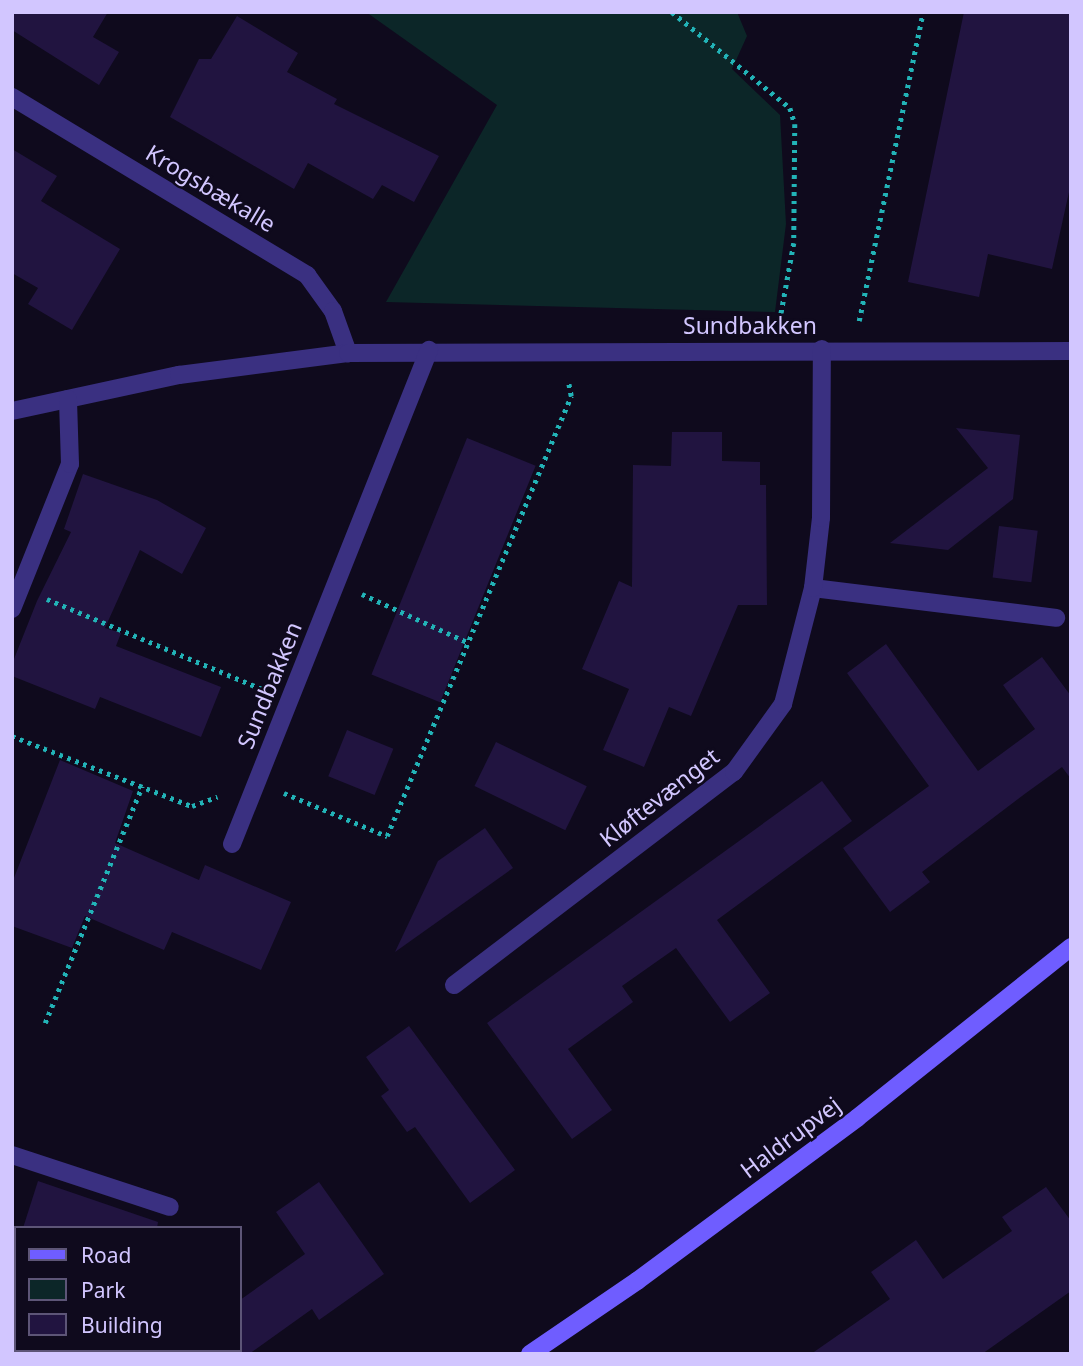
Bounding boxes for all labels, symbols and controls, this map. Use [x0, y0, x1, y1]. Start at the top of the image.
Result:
street label: Krogsbækalle [141, 138, 281, 238]
street label: Sundbakken [683, 311, 817, 339]
street label: Sundbakken [231, 618, 307, 752]
street label: Kløftevænget [594, 742, 724, 852]
street label: Haldrupvej [735, 1090, 845, 1184]
legend [14, 1226, 242, 1352]
text: Road [81, 1241, 131, 1269]
text: Park [81, 1276, 125, 1304]
text: Building [81, 1311, 163, 1339]

